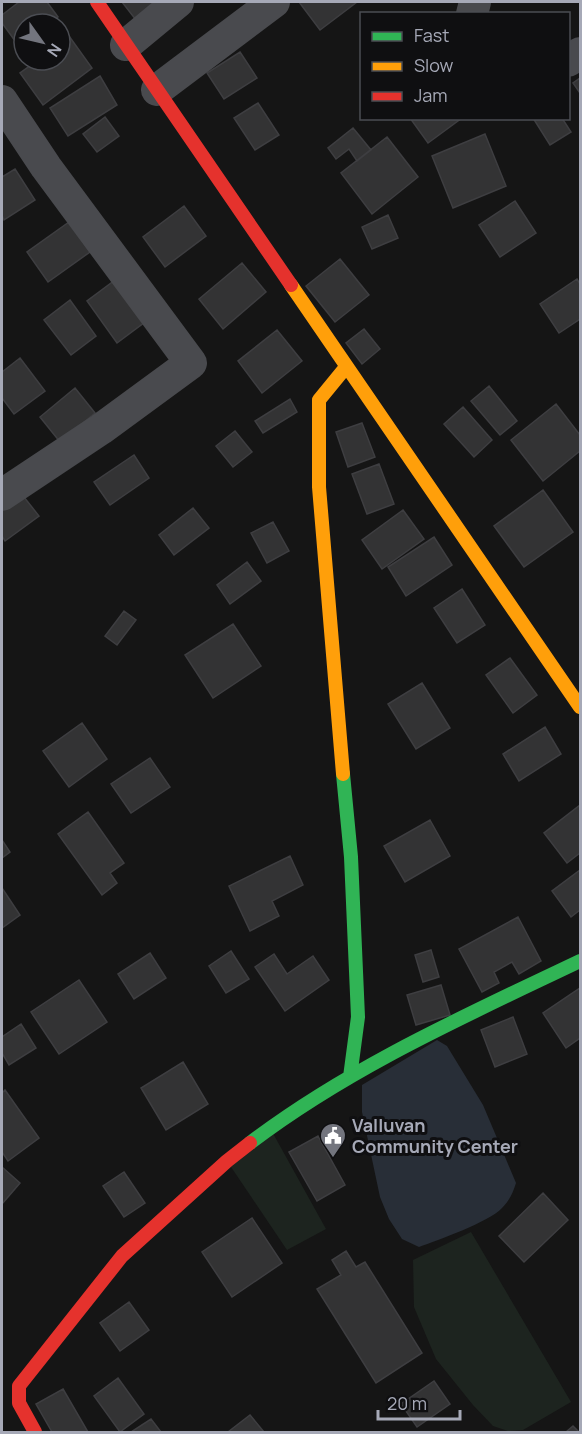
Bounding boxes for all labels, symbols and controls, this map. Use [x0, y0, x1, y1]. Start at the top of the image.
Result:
north arrow [12, 12, 72, 72]
legend [360, 12, 570, 120]
text: Fast [414, 23, 449, 47]
text: N [42, 39, 67, 61]
text: Slow [414, 53, 454, 77]
text: Jam [414, 83, 448, 107]
place label: Valluvan Community Center [352, 1113, 518, 1158]
public building icon: Valluvan Community Center [318, 1121, 348, 1159]
scale bar [378, 1383, 460, 1421]
text: 20 m [387, 1391, 427, 1415]

